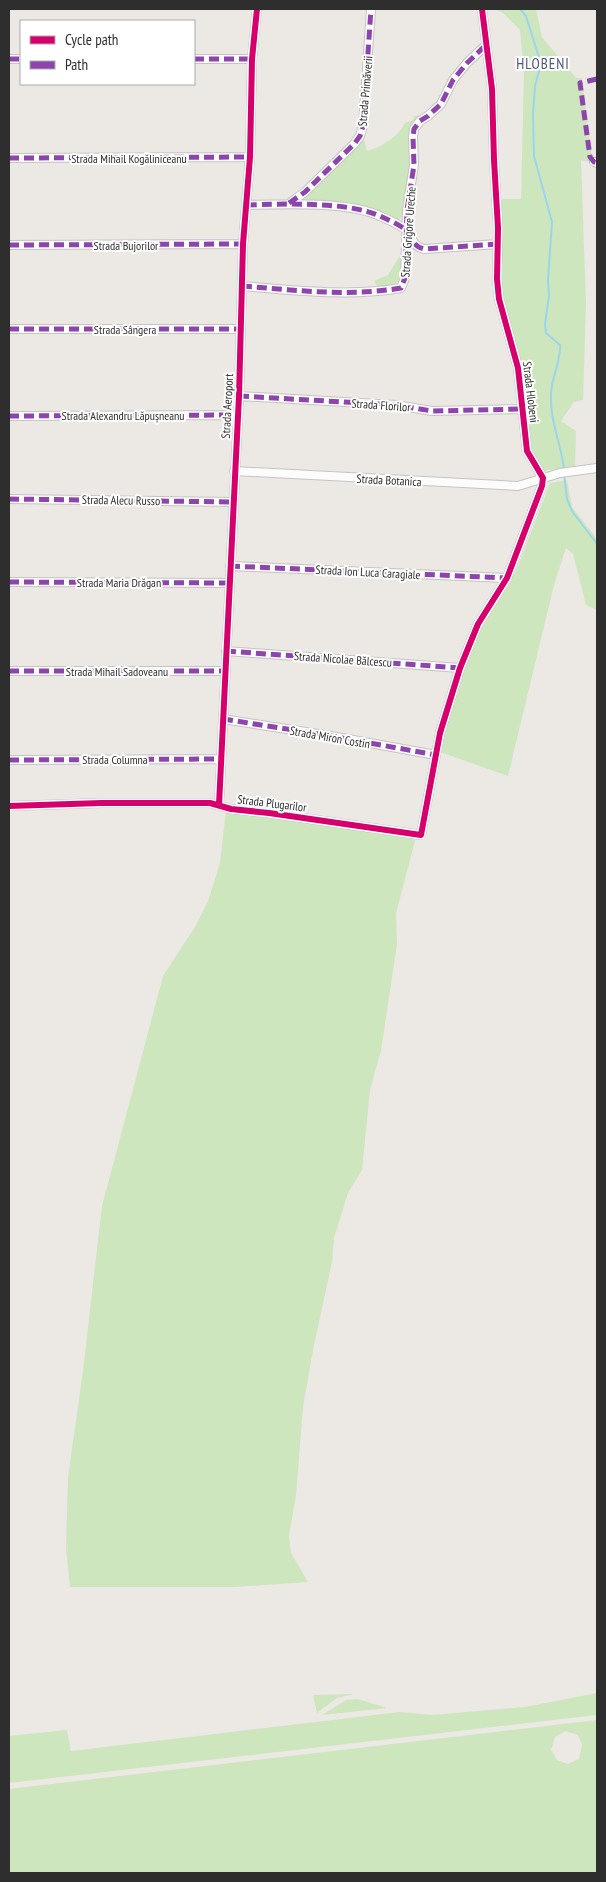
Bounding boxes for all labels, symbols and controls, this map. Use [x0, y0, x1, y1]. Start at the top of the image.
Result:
legend [20, 20, 195, 85]
text: Cycle path [65, 30, 118, 49]
district label: HLOBENI [516, 54, 570, 73]
text: Path [65, 55, 88, 74]
street label: Strada Primăverii [354, 55, 376, 127]
street label: Strada Mihail Kogăliniceanu [71, 151, 187, 166]
street label: Strada Grigore Ureche [397, 186, 419, 278]
street label: Strada Bujorilor [94, 238, 159, 253]
street label: Strada Sângera [94, 322, 156, 337]
street label: Strada Hlobeni [520, 361, 542, 423]
street label: Strada Aeroport [218, 372, 236, 439]
street label: Strada Florilor [351, 395, 412, 415]
street label: Strada Alexandru Lăpușneanu [62, 408, 184, 423]
street label: Strada Botanica [356, 471, 422, 489]
street label: Strada Alecu Russo [82, 492, 160, 508]
street label: Strada Ion Luca Caragiale [315, 562, 421, 582]
street label: Strada Maria Drăgan [77, 575, 161, 590]
street label: Strada Nicolae Bălcescu [293, 648, 393, 670]
street label: Strada Mihail Sadoveanu [66, 664, 168, 679]
street label: Strada Miron Costin [289, 723, 371, 751]
street label: Strada Columna [82, 752, 148, 767]
street label: Strada Plugarilor [237, 791, 308, 815]

